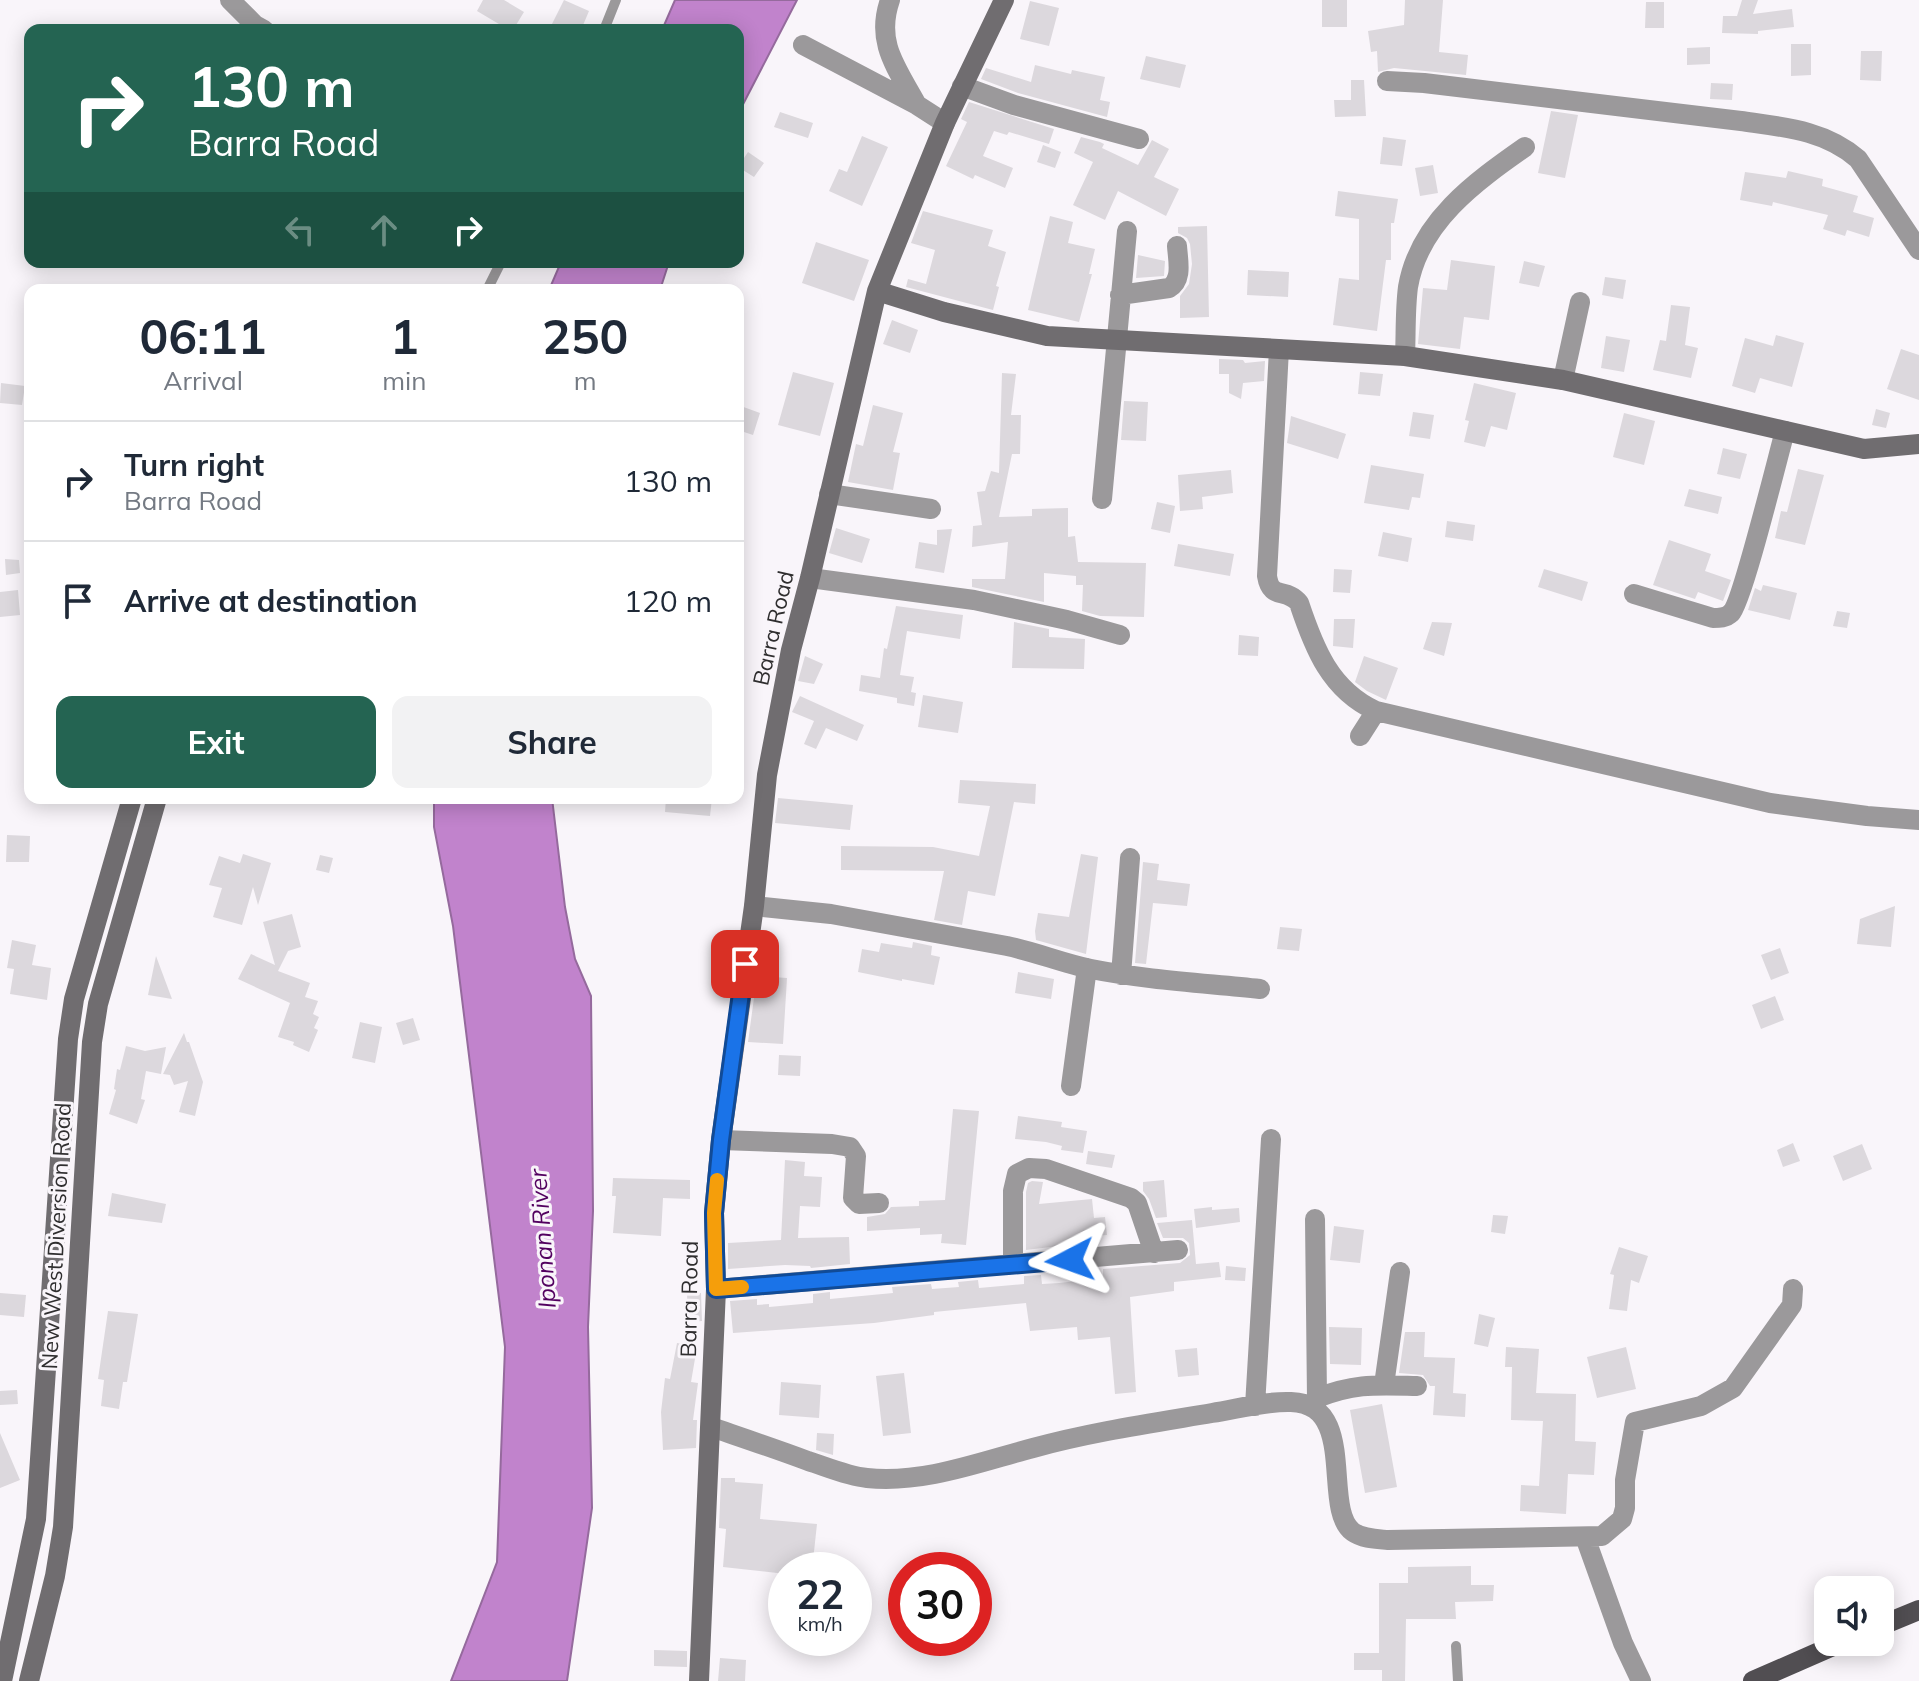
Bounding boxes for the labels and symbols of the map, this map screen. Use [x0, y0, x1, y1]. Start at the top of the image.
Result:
street label: Barra Road [746, 568, 800, 688]
pin [711, 930, 779, 998]
street label: New West Diversion Road [35, 1102, 77, 1370]
water label: Iponan River [522, 1167, 562, 1310]
position arrow [1028, 1218, 1112, 1302]
street label: Barra Road [674, 1240, 704, 1358]
speed limit sign: 30 [888, 1552, 992, 1656]

